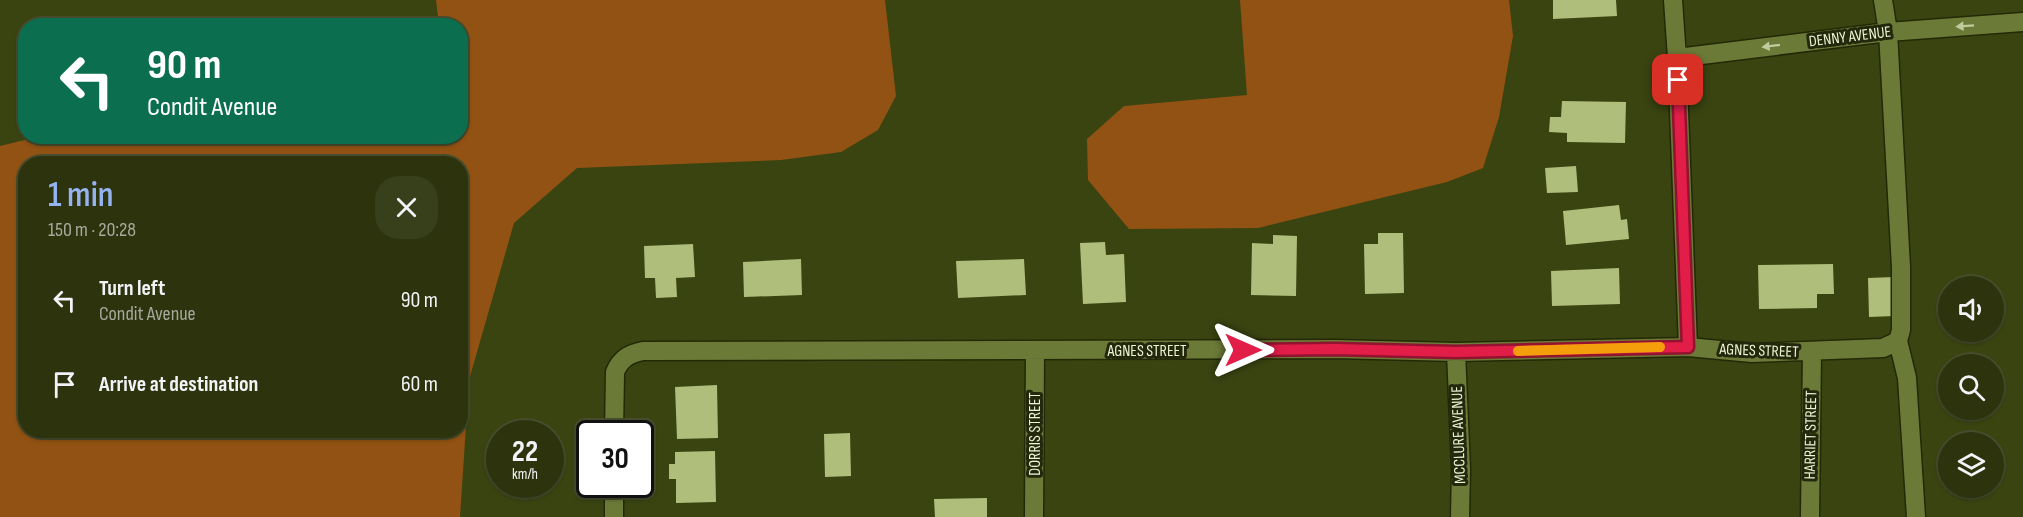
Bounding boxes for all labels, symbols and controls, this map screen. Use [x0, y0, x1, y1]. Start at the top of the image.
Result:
one-way arrow [1955, 21, 1974, 31]
street label: DENNY AVENUE [1808, 23, 1892, 51]
text: 90 m [147, 40, 221, 91]
one-way arrow [1761, 41, 1780, 51]
icon: left [48, 42, 126, 120]
pin [1652, 54, 1703, 105]
icon: arrive [1661, 63, 1694, 96]
text: Condit Avenue [147, 91, 277, 123]
text: 1 min [48, 174, 113, 217]
button: close [375, 176, 438, 239]
text: 150 m · 20:28 [48, 218, 136, 242]
text: Turn left [99, 275, 165, 302]
map controls [1938, 276, 2004, 498]
button: sound [1938, 276, 2004, 342]
icon: left [48, 284, 81, 317]
text: 90 m [401, 287, 438, 314]
text: Condit Avenue [99, 302, 196, 326]
position arrow [1211, 318, 1275, 382]
street label: AGNES STREET [1718, 340, 1799, 362]
street label: AGNES STREET [1106, 342, 1187, 361]
button: search [1938, 354, 2004, 420]
icon: arrive [48, 368, 81, 401]
text: Arrive at destination [99, 371, 258, 398]
text: 60 m [401, 371, 438, 398]
street label: MCCLURE AVENUE [1448, 386, 1470, 484]
street label: HARRIET STREET [1801, 390, 1821, 480]
street label: DORRIS STREET [1026, 392, 1045, 476]
speed limit sign: 30 [576, 420, 654, 498]
button: layers [1938, 432, 2004, 498]
text: 22 [512, 434, 538, 470]
text: km/h [512, 465, 538, 484]

